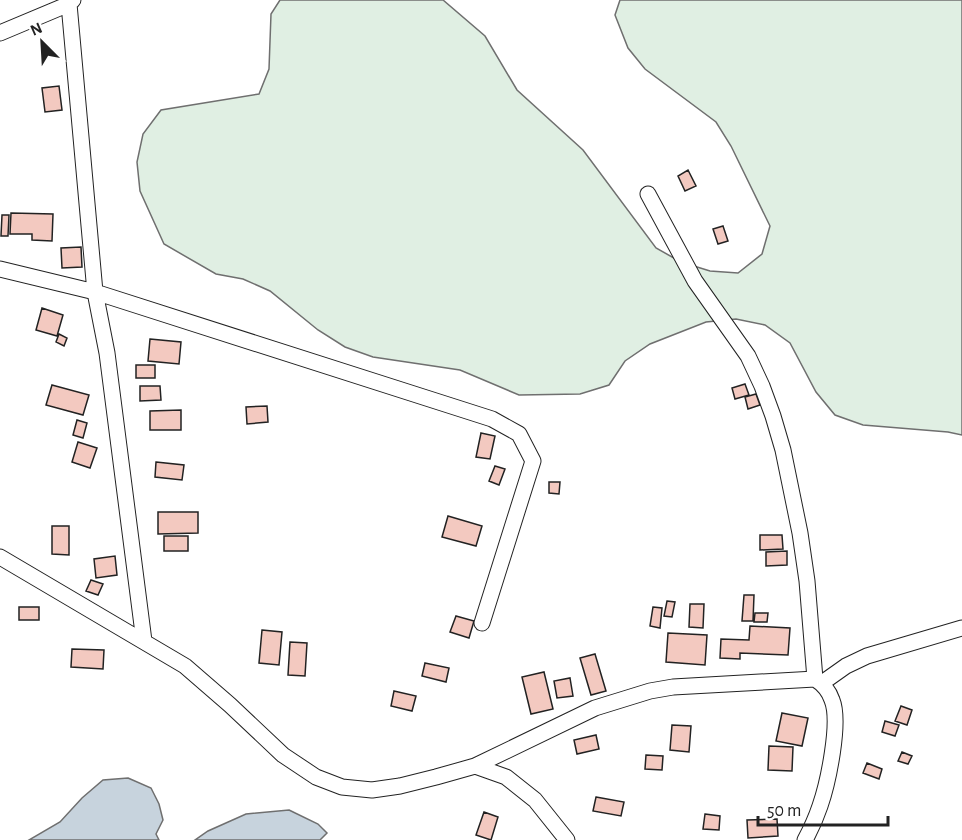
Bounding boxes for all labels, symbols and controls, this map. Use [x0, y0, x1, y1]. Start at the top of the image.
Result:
north arrow [12, 12, 72, 72]
text: N [28, 20, 45, 39]
scale bar [758, 789, 888, 827]
text: 50 m [767, 802, 801, 820]

